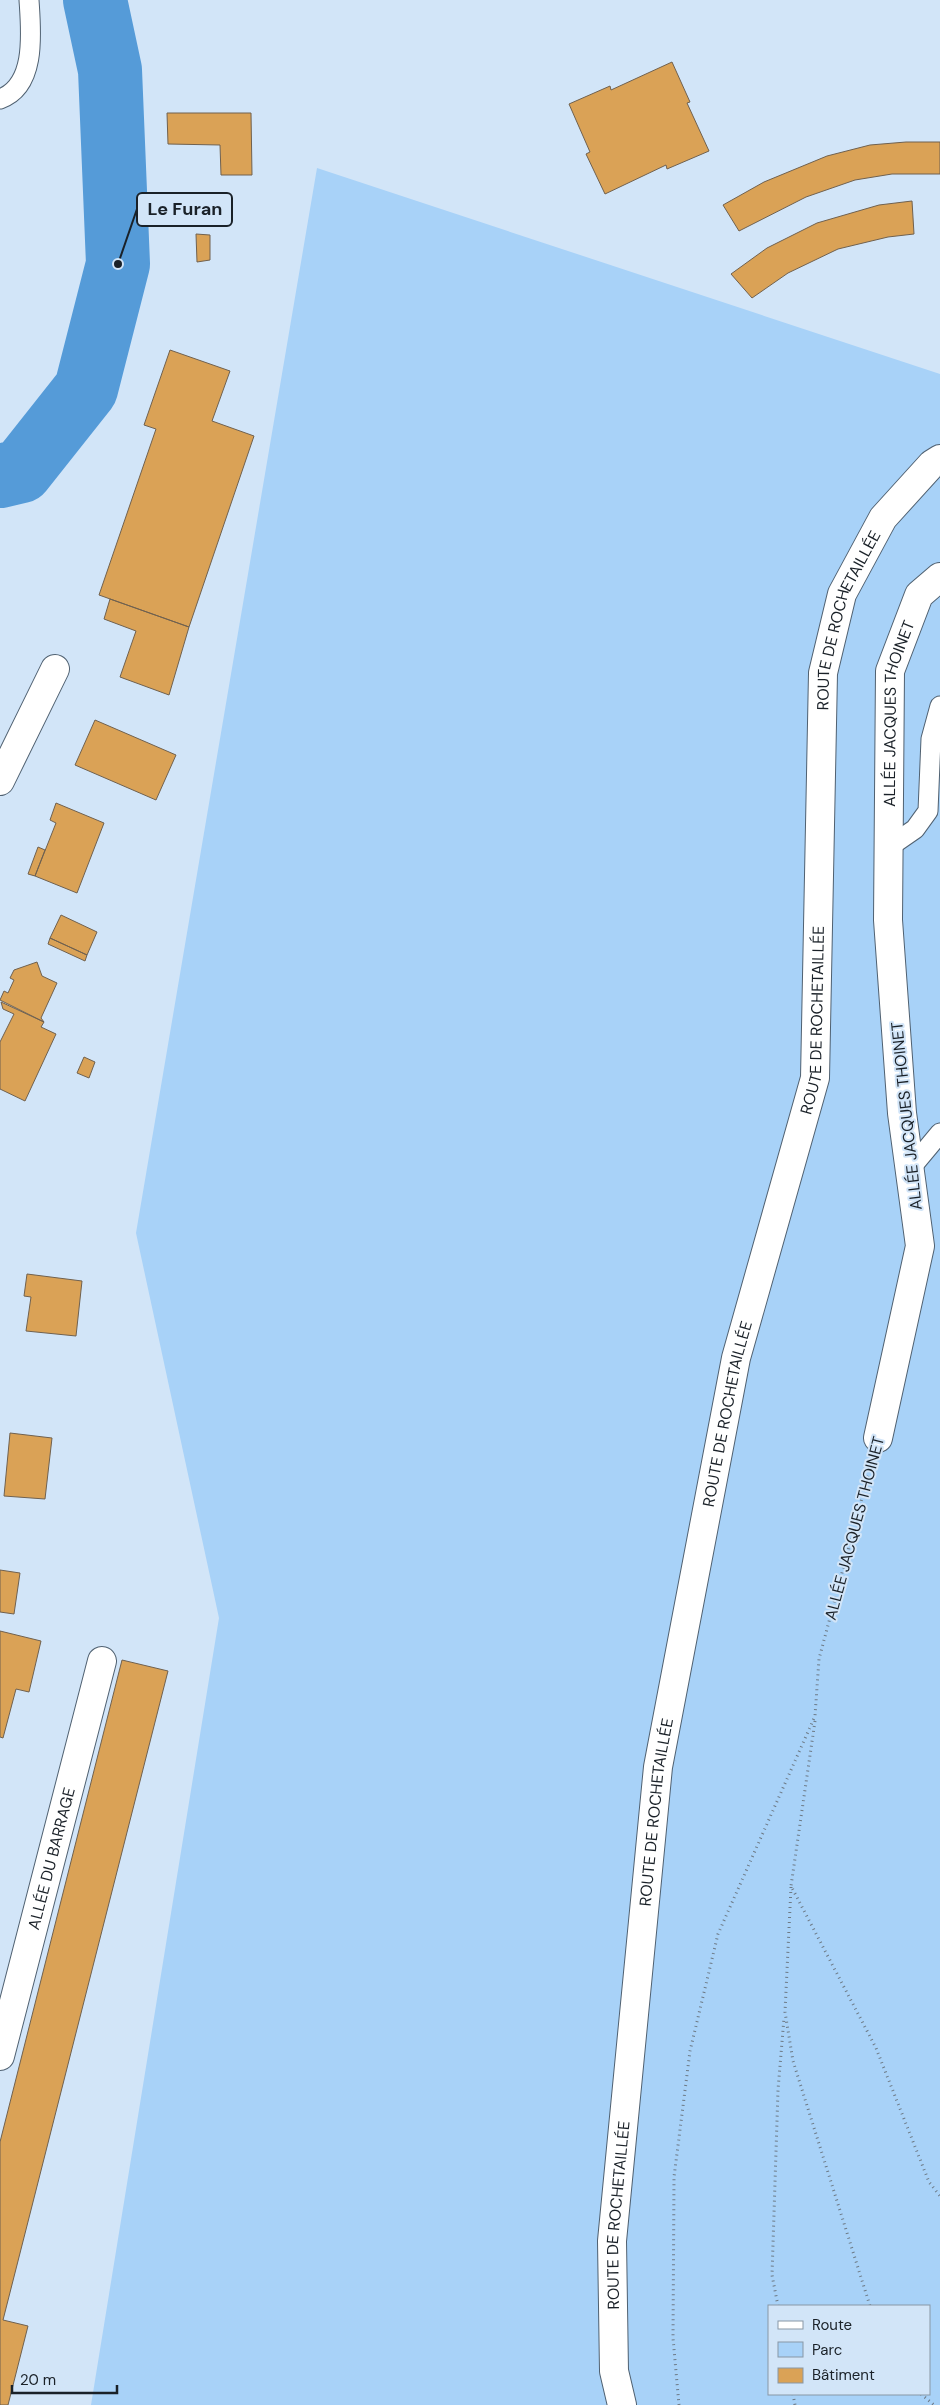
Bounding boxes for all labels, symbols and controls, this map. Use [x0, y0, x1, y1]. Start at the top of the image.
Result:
callout: Le Furan [137, 193, 232, 226]
text: Le Furan [148, 197, 222, 221]
street label: ROUTE DE ROCHETAILLÉE [812, 527, 885, 710]
street label: ALLÉE JACQUES THOINET [879, 617, 919, 807]
street label: ROUTE DE ROCHETAILLÉE [795, 926, 829, 1117]
street label: ALLÉE JACQUES THOINET [886, 1021, 927, 1211]
street label: ROUTE DE ROCHETAILLÉE [698, 1319, 757, 1509]
street label: ALLÉE JACQUES THOINET [820, 1434, 889, 1622]
street label: ROUTE DE ROCHETAILLÉE [635, 1716, 678, 1907]
street label: ALLÉE DU BARRAGE [23, 1785, 80, 1932]
street label: ROUTE DE ROCHETAILLÉE [602, 2120, 635, 2310]
legend [768, 2305, 930, 2395]
text: Route [812, 2315, 852, 2335]
text: Parc [812, 2340, 842, 2360]
scale bar [12, 2362, 118, 2394]
text: Bâtiment [812, 2365, 875, 2385]
text: 20 m [20, 2370, 56, 2390]

